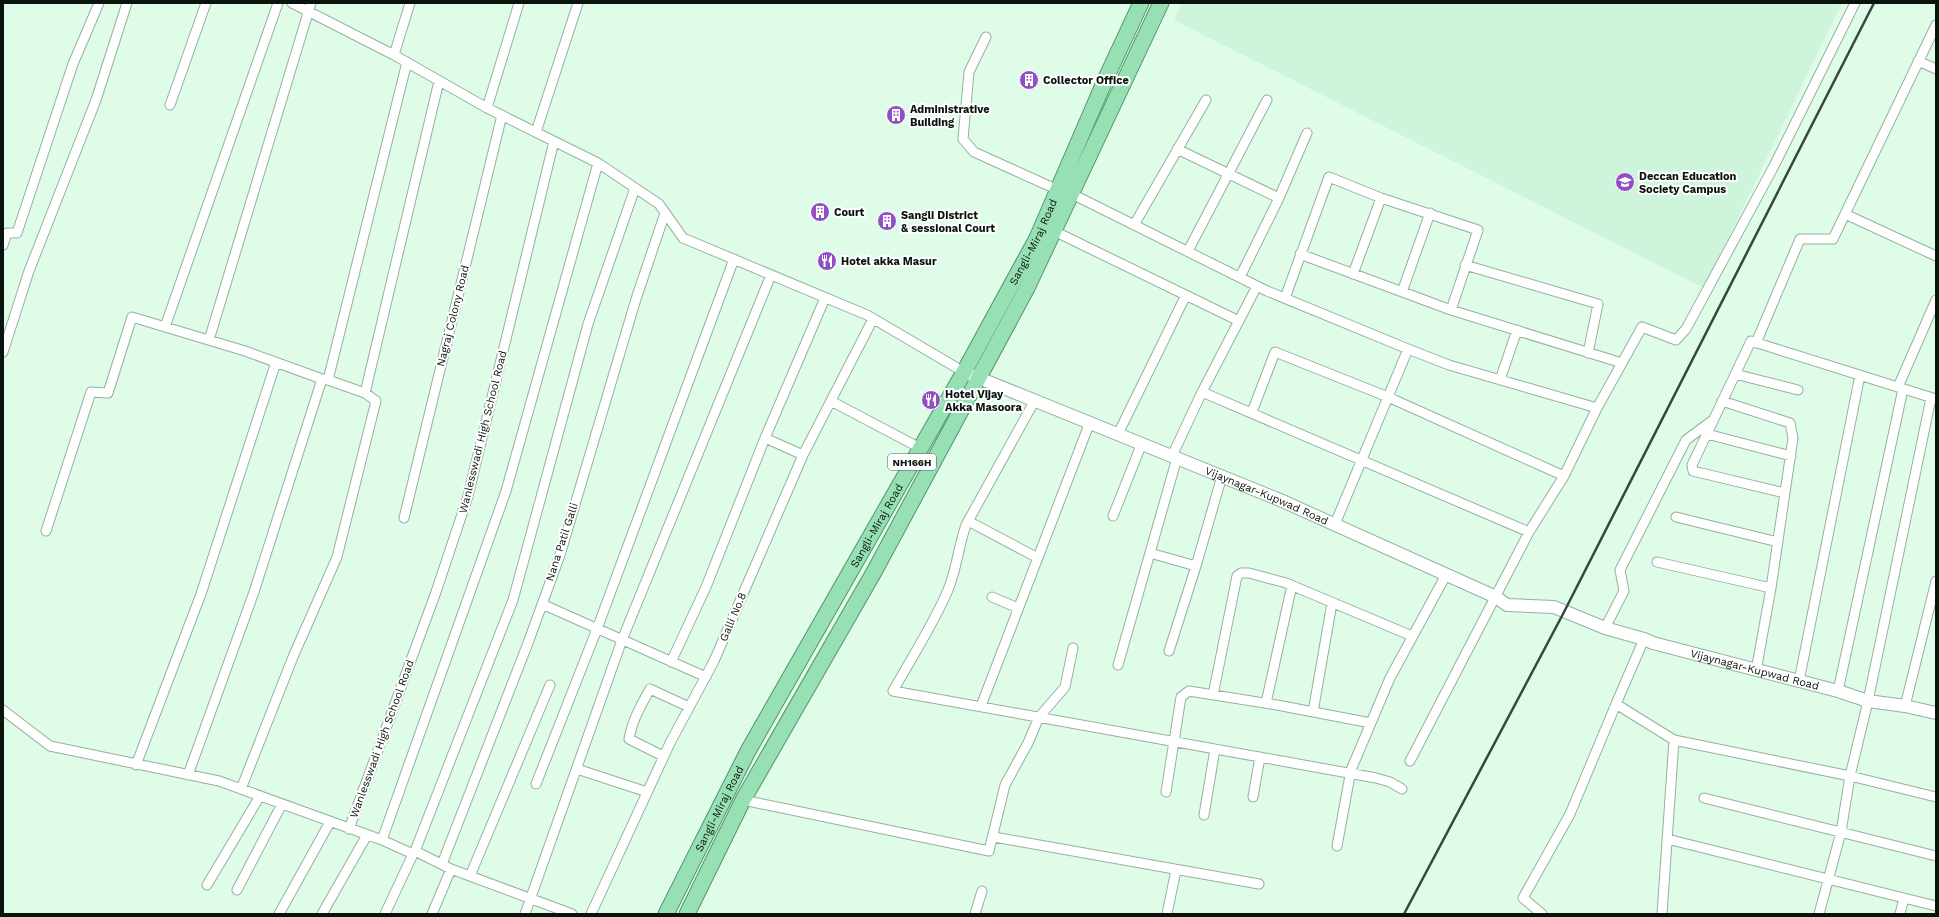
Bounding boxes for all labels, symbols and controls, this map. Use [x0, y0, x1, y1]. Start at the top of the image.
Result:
building icon: Collector Office [1018, 69, 1040, 91]
place label: Collector Office [1043, 74, 1129, 87]
place label: Administrative Building [910, 103, 990, 129]
building icon: Administrative Building [885, 104, 907, 126]
place label: Deccan Education Society Campus [1639, 170, 1737, 196]
school or university icon: Deccan Education Society Campus [1614, 171, 1636, 193]
street label: Sangli-Miraj Road [1006, 197, 1060, 287]
building icon: Court [809, 201, 831, 223]
place label: Court [834, 206, 864, 219]
place label: Sangli District & sessional Court [901, 209, 995, 235]
building icon: Sangli District & sessional Court [876, 210, 898, 232]
restaurant icon: Hotel akka Masur [816, 250, 838, 272]
place label: Hotel akka Masur [841, 255, 937, 268]
street label: Nagraj Colony Road [434, 264, 472, 368]
street label: Wanlesswadi High School Road [456, 349, 510, 515]
place label: Hotel Vijay Akka Masoora [945, 388, 1023, 414]
restaurant icon: Hotel Vijay Akka Masoora [920, 389, 942, 411]
road number: NH166H [888, 454, 936, 470]
street label: Vijaynagar-Kupwad Road [1203, 464, 1330, 527]
street label: Sangli-Miraj Road [848, 481, 906, 570]
street label: Nana Patil Galli [543, 501, 581, 583]
street label: Galli No.8 [717, 590, 749, 643]
street label: Vijaynagar-Kupwad Road [1689, 646, 1820, 692]
street label: Wanlesswadi High School Road [347, 658, 417, 820]
street label: Sangli-Miraj Road [692, 764, 746, 854]

